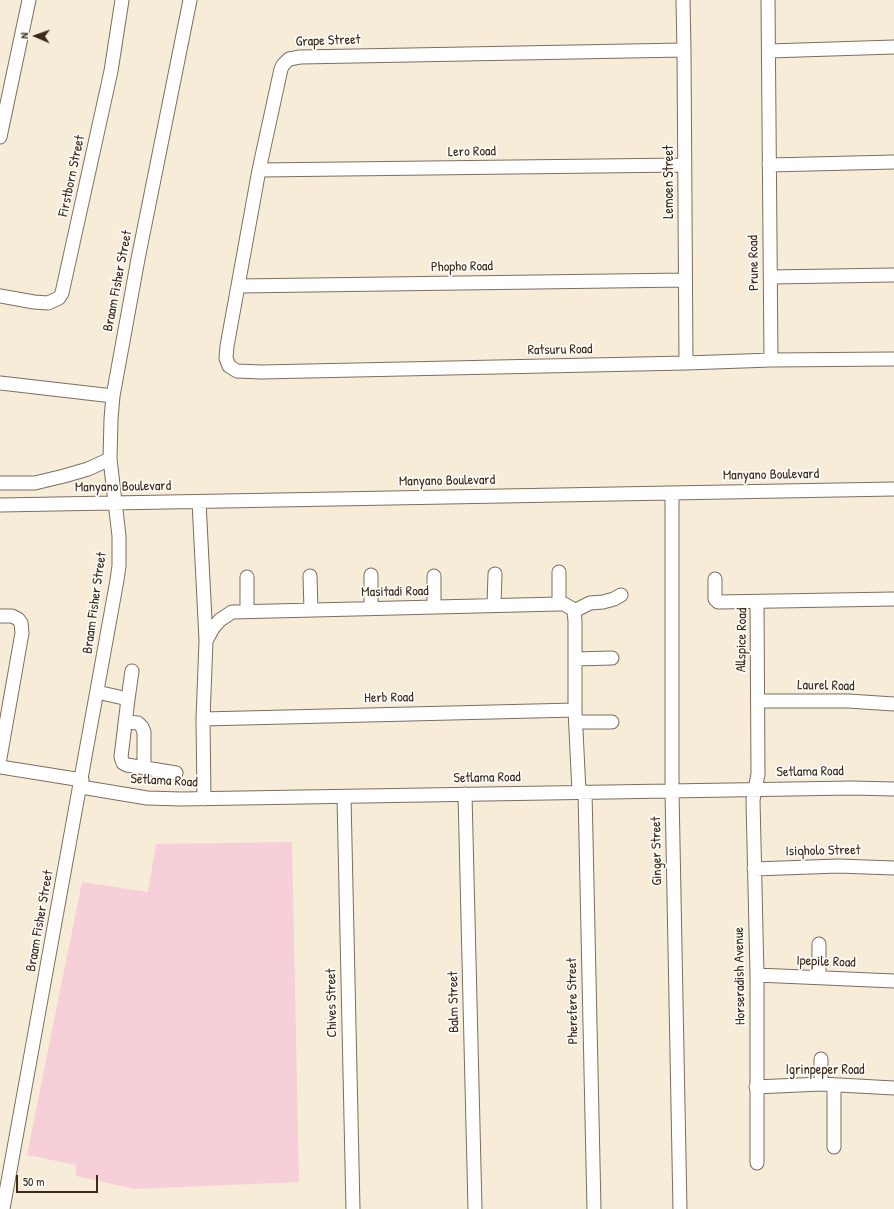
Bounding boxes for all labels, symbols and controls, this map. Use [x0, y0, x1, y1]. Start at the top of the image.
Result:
north arrow [16, 16, 56, 56]
street label: Grape Street [295, 31, 361, 51]
text: N [17, 32, 31, 39]
street label: Firstborn Street [55, 134, 89, 218]
street label: Lero Road [448, 143, 496, 161]
street label: Lemoen Street [661, 145, 677, 219]
street label: Braam Fisher Street [100, 229, 136, 333]
street label: Prune Road [745, 235, 763, 291]
street label: Phopho Road [431, 258, 493, 276]
street label: Ratsuru Road [527, 341, 593, 359]
street label: Manyano Boulevard [723, 466, 819, 484]
street label: Manyano Boulevard [399, 472, 495, 490]
street label: Manyano Boulevard [75, 478, 171, 496]
street label: Braam Fisher Street [80, 551, 110, 655]
street label: Masitadi Road [361, 583, 429, 601]
street label: Allspice Road [733, 608, 751, 672]
street label: Laurel Road [797, 677, 855, 695]
street label: Herb Road [364, 689, 414, 707]
street label: Setlama Road [776, 763, 844, 781]
street label: Setlama Road [453, 769, 521, 787]
street label: Setlama Road [130, 771, 198, 791]
street label: Ginger Street [648, 816, 666, 886]
street label: Isiqholo Street [785, 842, 861, 860]
street label: Braam Fisher Street [23, 869, 57, 973]
street label: Horseradish Avenue [731, 927, 749, 1025]
street label: Ipepile Road [796, 953, 856, 971]
street label: Pherefere Street [564, 958, 582, 1044]
street label: Chives Street [323, 968, 341, 1038]
street label: Balm Street [445, 971, 463, 1033]
street label: Igrinpeper Road [785, 1062, 865, 1078]
scale bar [18, 1167, 100, 1193]
text: 50 m [23, 1173, 44, 1190]

